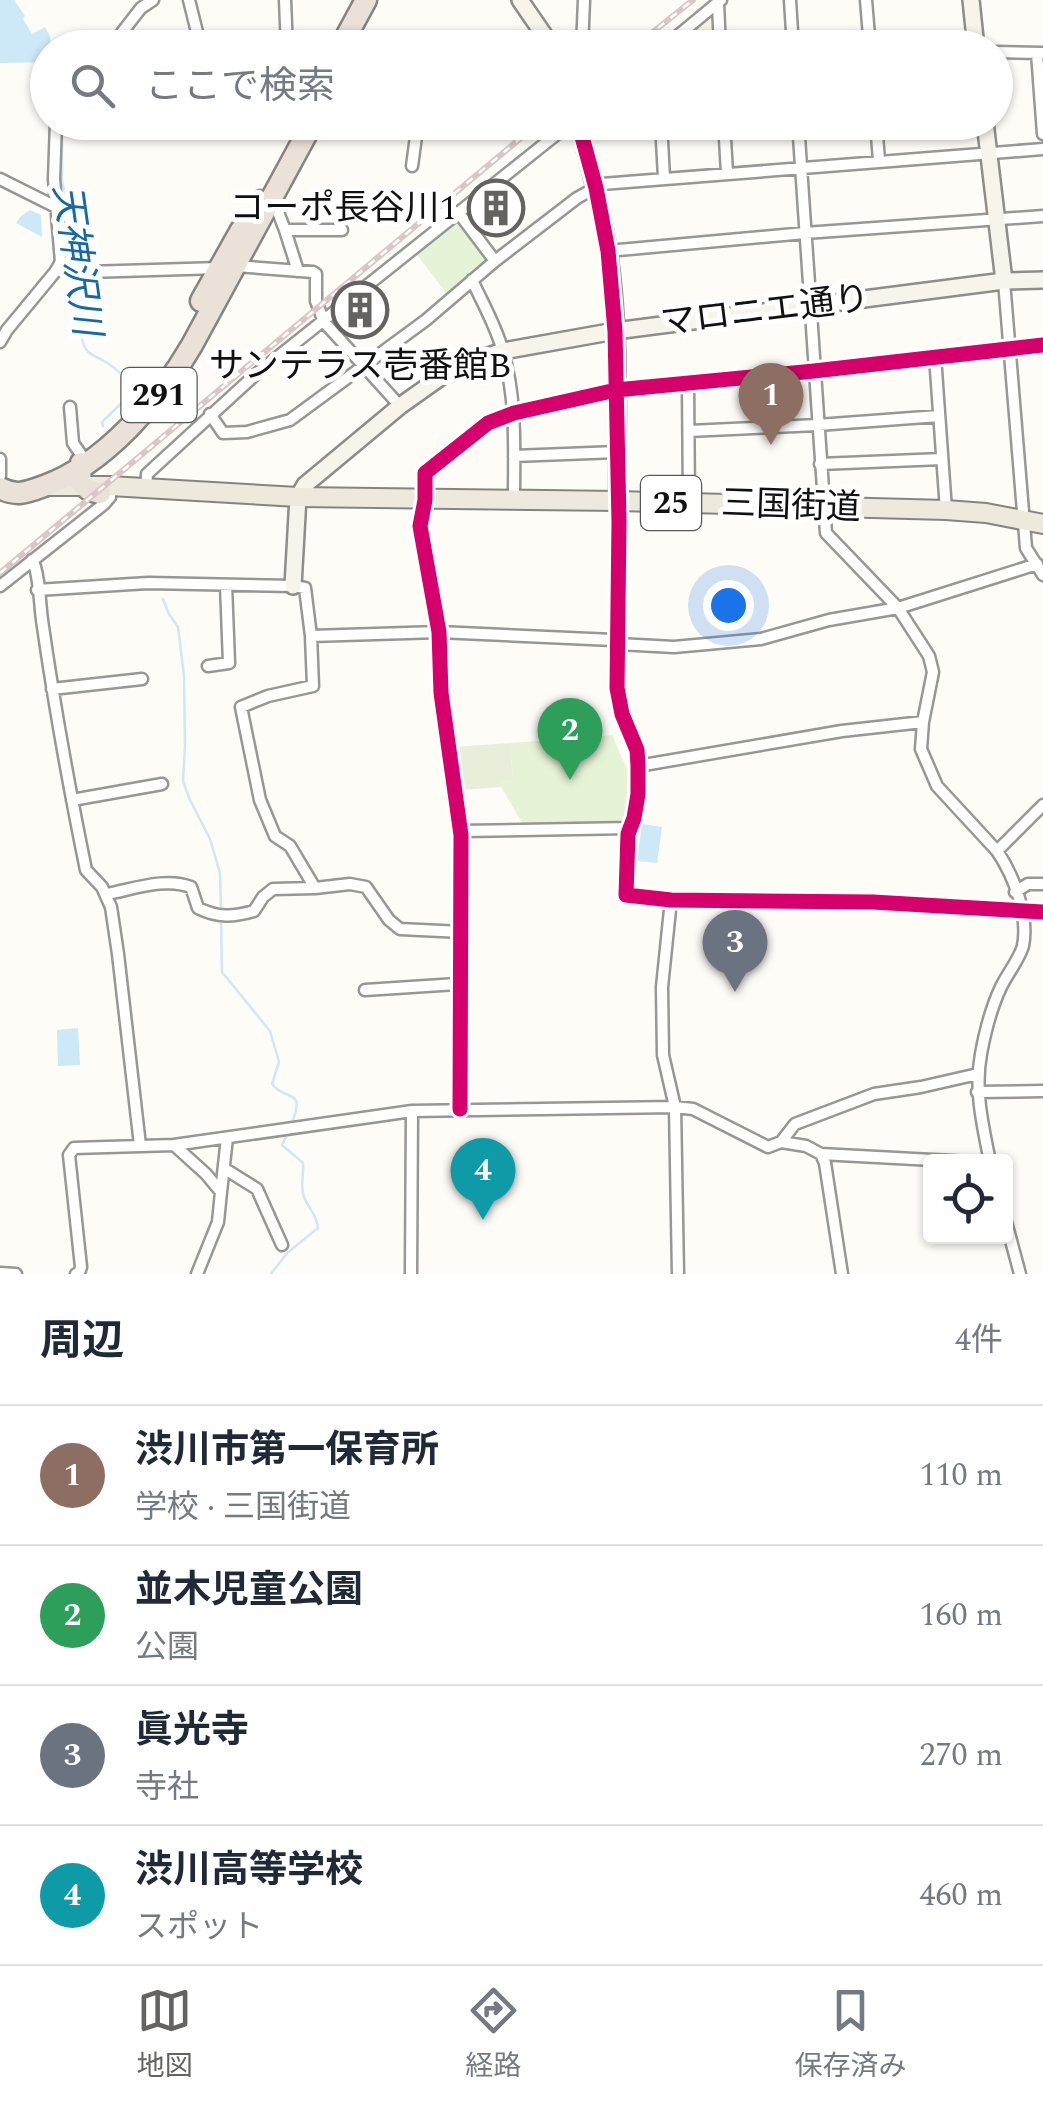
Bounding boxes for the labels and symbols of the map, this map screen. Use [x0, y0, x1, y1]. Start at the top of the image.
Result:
building icon: コーポ長谷川1 [466, 178, 526, 238]
water label: 天神沢川 [37, 181, 116, 343]
place label: コーポ長谷川1 [229, 182, 457, 235]
street label: マロニエ通り [658, 272, 872, 350]
building icon: サンテラス壱番館B [330, 280, 390, 340]
place label: サンテラス壱番館B [209, 340, 511, 393]
pin: 1 [738, 362, 804, 445]
road number: 291 [122, 368, 196, 422]
road number: 25 [641, 476, 701, 530]
street label: 三国街道 [720, 477, 862, 535]
your location [703, 580, 754, 631]
pin: 2 [538, 698, 602, 780]
pin: 3 [702, 910, 768, 992]
pin: 4 [450, 1138, 516, 1220]

